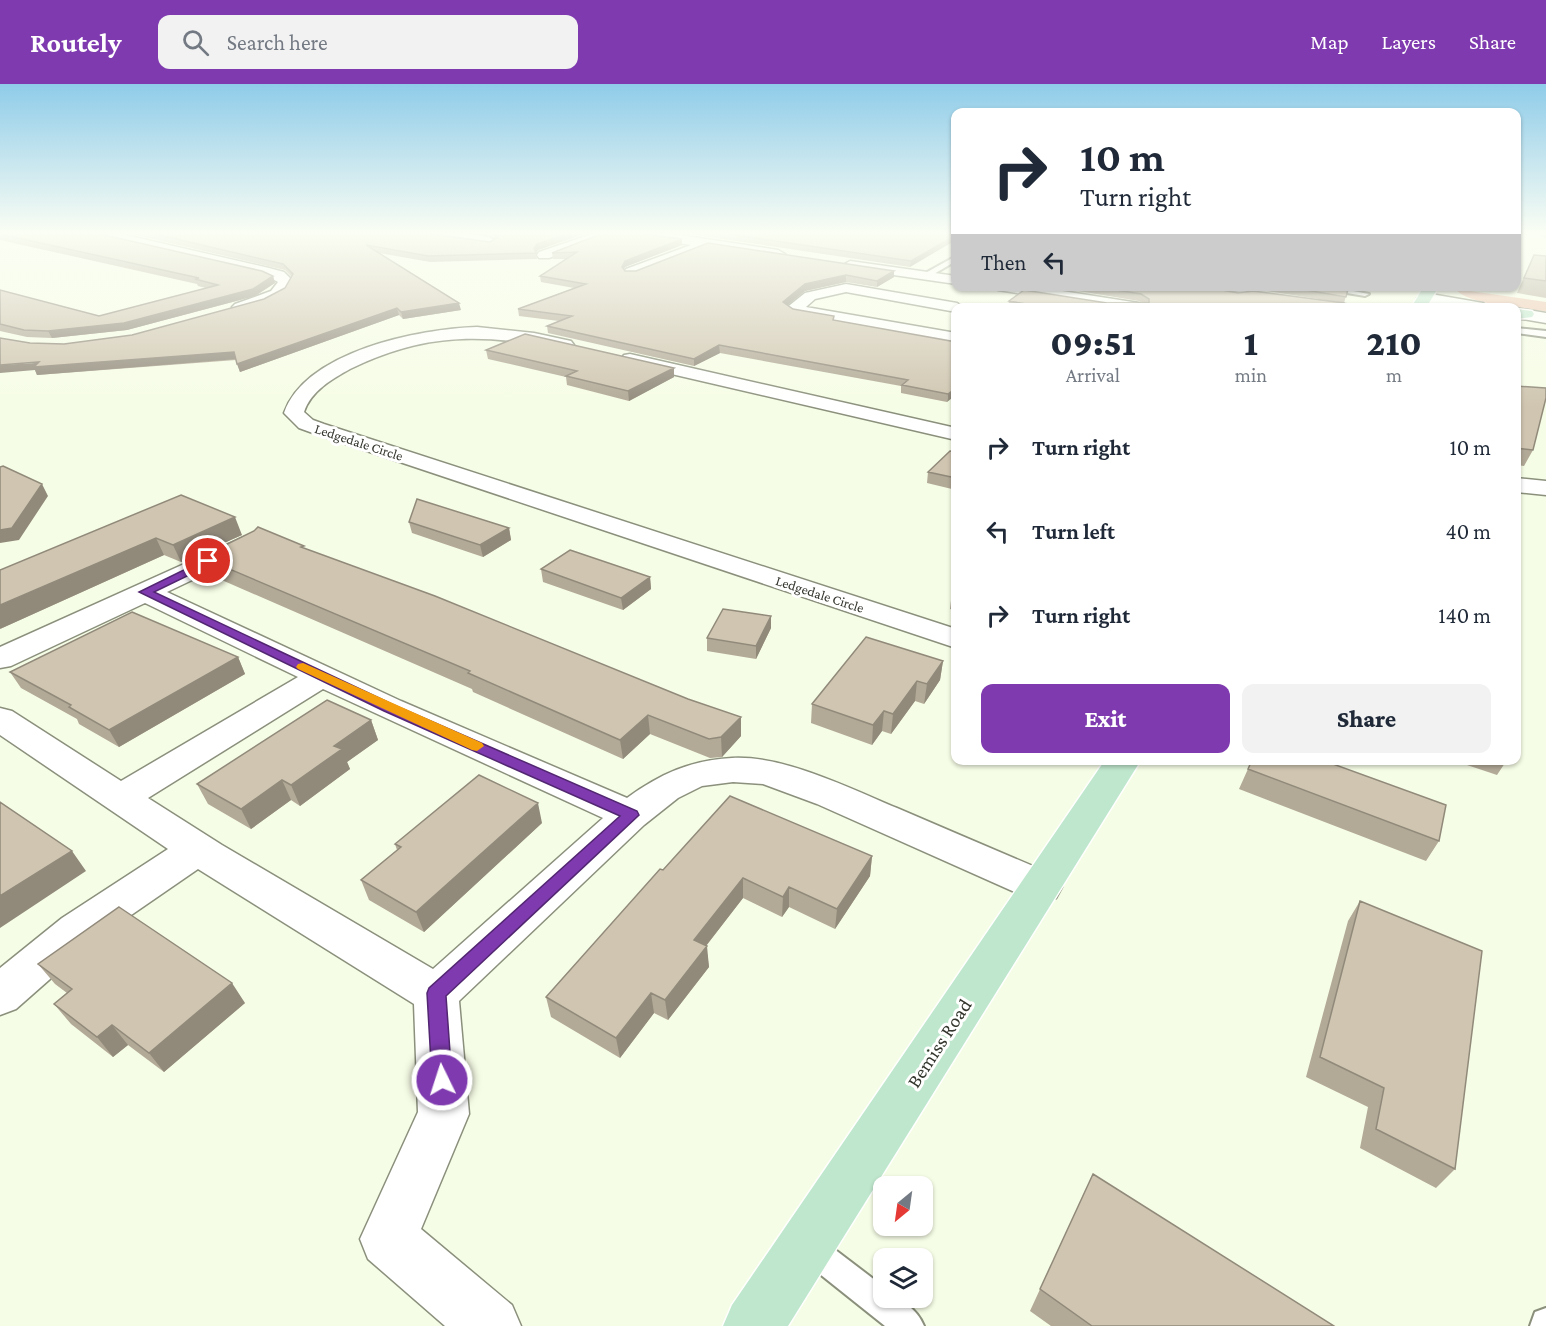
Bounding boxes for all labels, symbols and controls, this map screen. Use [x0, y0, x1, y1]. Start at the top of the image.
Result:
search box [158, 15, 578, 69]
icon: search [179, 26, 212, 59]
text: Routely [30, 27, 122, 58]
text: Search here [227, 30, 328, 55]
text: Map [1310, 30, 1349, 54]
text: Layers [1382, 30, 1436, 54]
text: Share [1469, 30, 1516, 54]
icon: right [981, 132, 1059, 210]
text: 10 m [1080, 133, 1165, 180]
text: Turn right [1080, 182, 1191, 212]
icon: left [1038, 246, 1071, 279]
text: Then [981, 250, 1026, 275]
text: 09:51 [1050, 323, 1136, 363]
text: 1 [1244, 323, 1258, 363]
text: 210 [1366, 323, 1422, 363]
text: Arrival [1066, 364, 1120, 386]
text: min [1235, 364, 1267, 386]
text: m [1386, 364, 1402, 386]
street label: Ledgedale Circle [313, 420, 405, 464]
icon: right [981, 431, 1014, 464]
text: Turn right [1032, 435, 1130, 460]
text: 10 m [1449, 435, 1491, 460]
icon: left [981, 515, 1014, 548]
text: Turn left [1032, 519, 1115, 544]
text: 40 m [1446, 519, 1491, 544]
pin [182, 535, 233, 586]
icon: arrive [191, 544, 224, 577]
street label: Ledgedale Circle [774, 572, 866, 616]
icon: right [981, 599, 1014, 632]
text: Turn right [1032, 603, 1130, 628]
text: 140 m [1438, 603, 1491, 628]
button: Exit [981, 684, 1230, 753]
button: Share [1242, 684, 1491, 753]
street label: Bemiss Road [902, 994, 976, 1091]
position arrow [410, 1048, 474, 1112]
north arrow [873, 1176, 933, 1236]
map controls [873, 1176, 933, 1308]
button: layers [873, 1248, 933, 1308]

